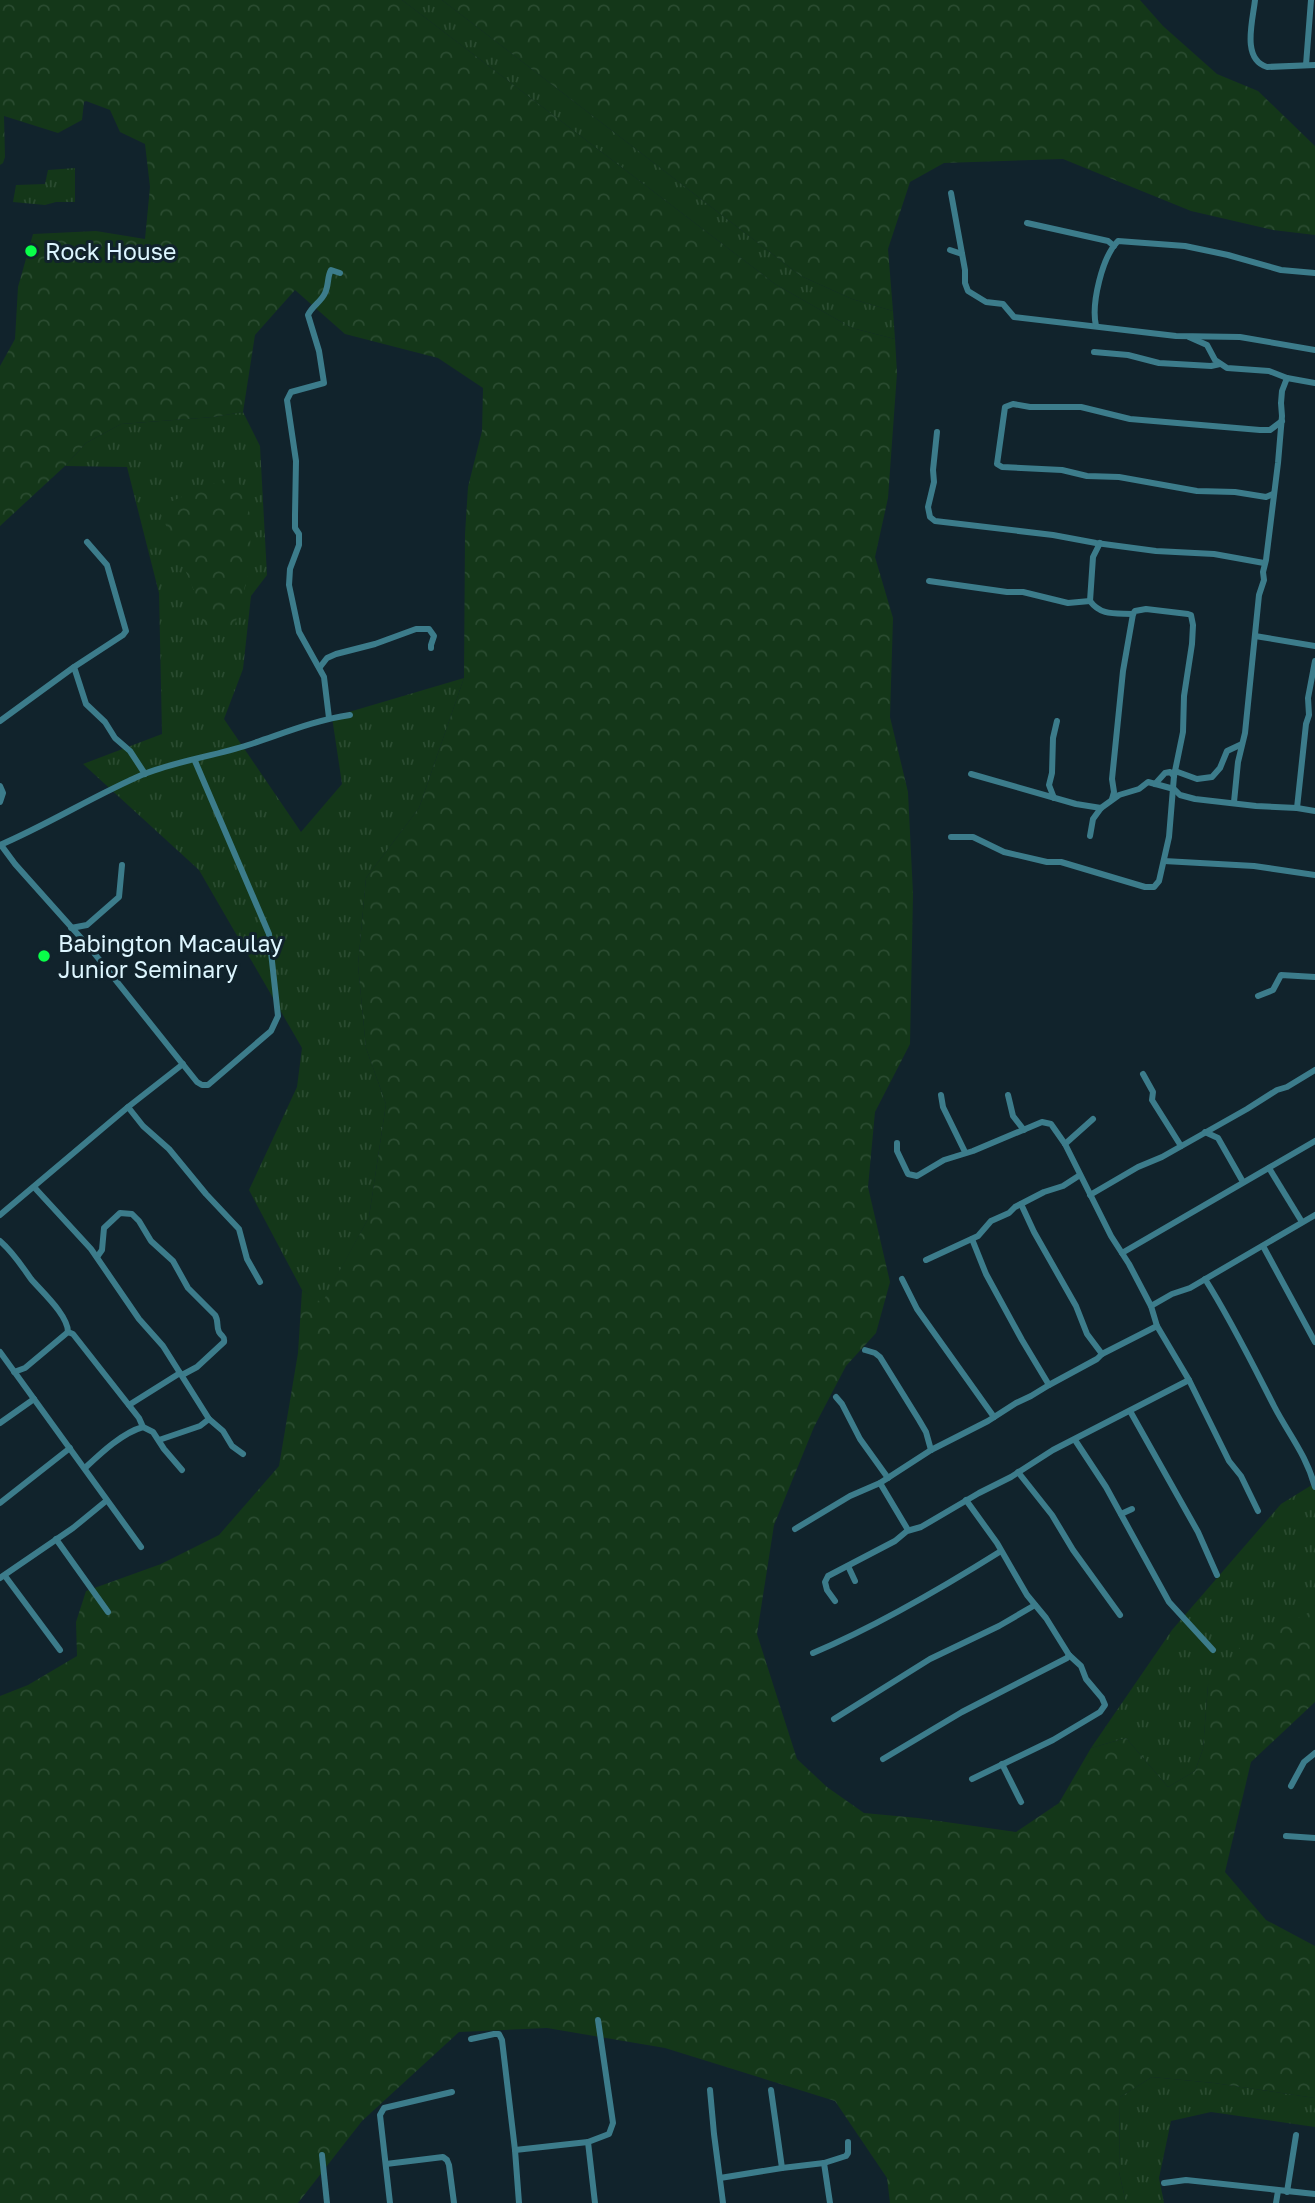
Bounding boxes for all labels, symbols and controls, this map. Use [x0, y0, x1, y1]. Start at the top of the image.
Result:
place label: Rock House [45, 237, 176, 265]
marker: Rock House [23, 243, 39, 259]
place label: Babington Macaulay Junior Seminary [58, 929, 283, 983]
marker: Babington Macaulay Junior Seminary [36, 948, 52, 964]

